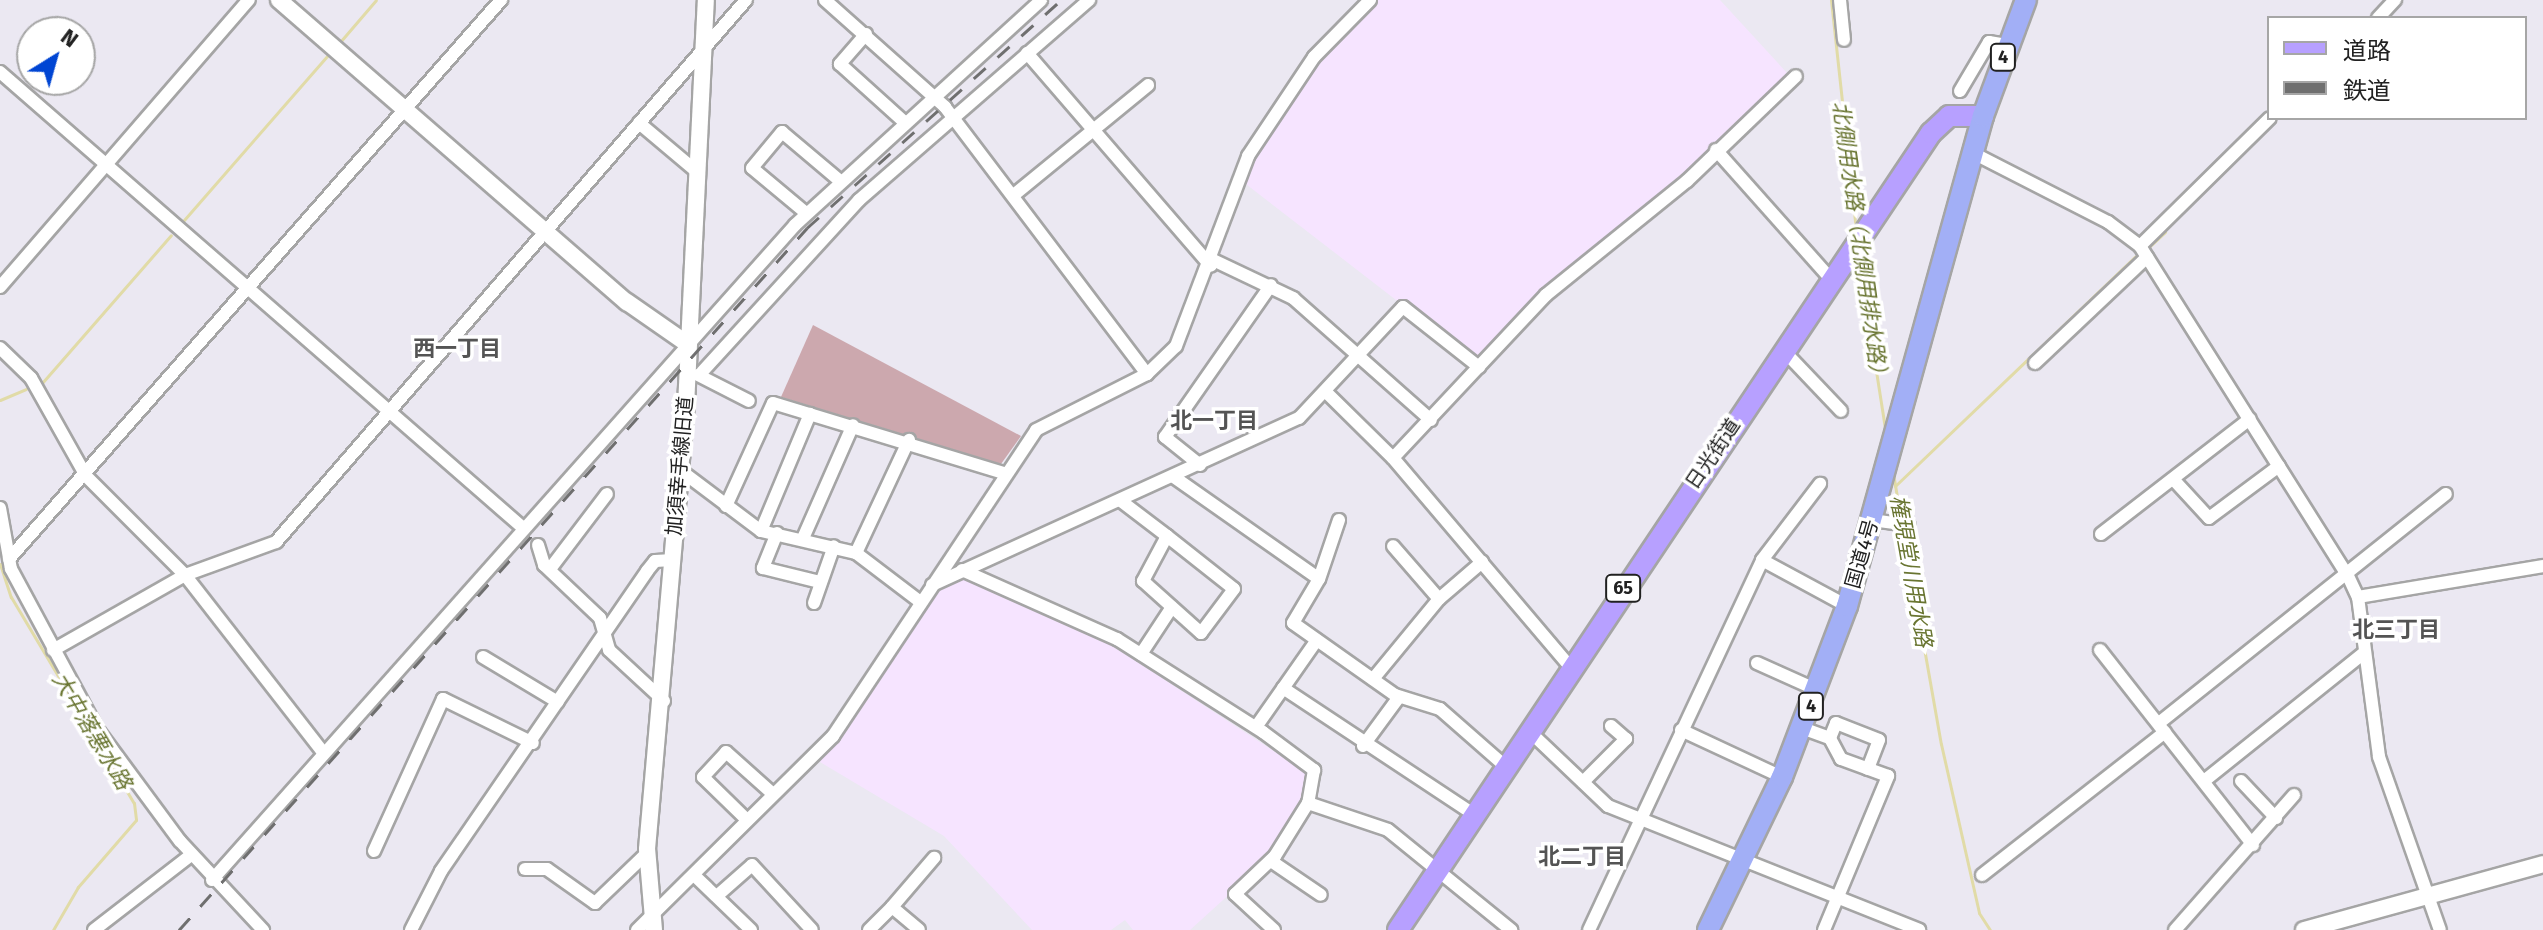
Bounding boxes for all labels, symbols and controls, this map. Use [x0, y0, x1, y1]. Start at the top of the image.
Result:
north arrow [16, 16, 96, 96]
legend [2267, 16, 2527, 120]
text: N [56, 23, 83, 53]
text: 道路 [2343, 37, 2391, 65]
road number: 4 [1989, 43, 2017, 71]
text: 鉄道 [2343, 77, 2391, 105]
water label: 北側用水路（北側用排水路） [1827, 100, 1893, 386]
district label: 西一丁目 [413, 336, 501, 362]
street label: 加須幸手線旧道 [662, 395, 698, 537]
district label: 北一丁目 [1170, 408, 1258, 434]
street label: 日光街道 [1681, 414, 1745, 494]
water label: 権現堂川用水路 [1885, 493, 1937, 649]
street label: 国道4号 [1841, 517, 1883, 591]
road number: 65 [1605, 574, 1641, 602]
district label: 北三丁目 [2352, 617, 2440, 643]
water label: 大中落悪水路 [47, 668, 137, 794]
road number: 4 [1797, 692, 1825, 720]
district label: 北二丁目 [1538, 844, 1626, 870]

